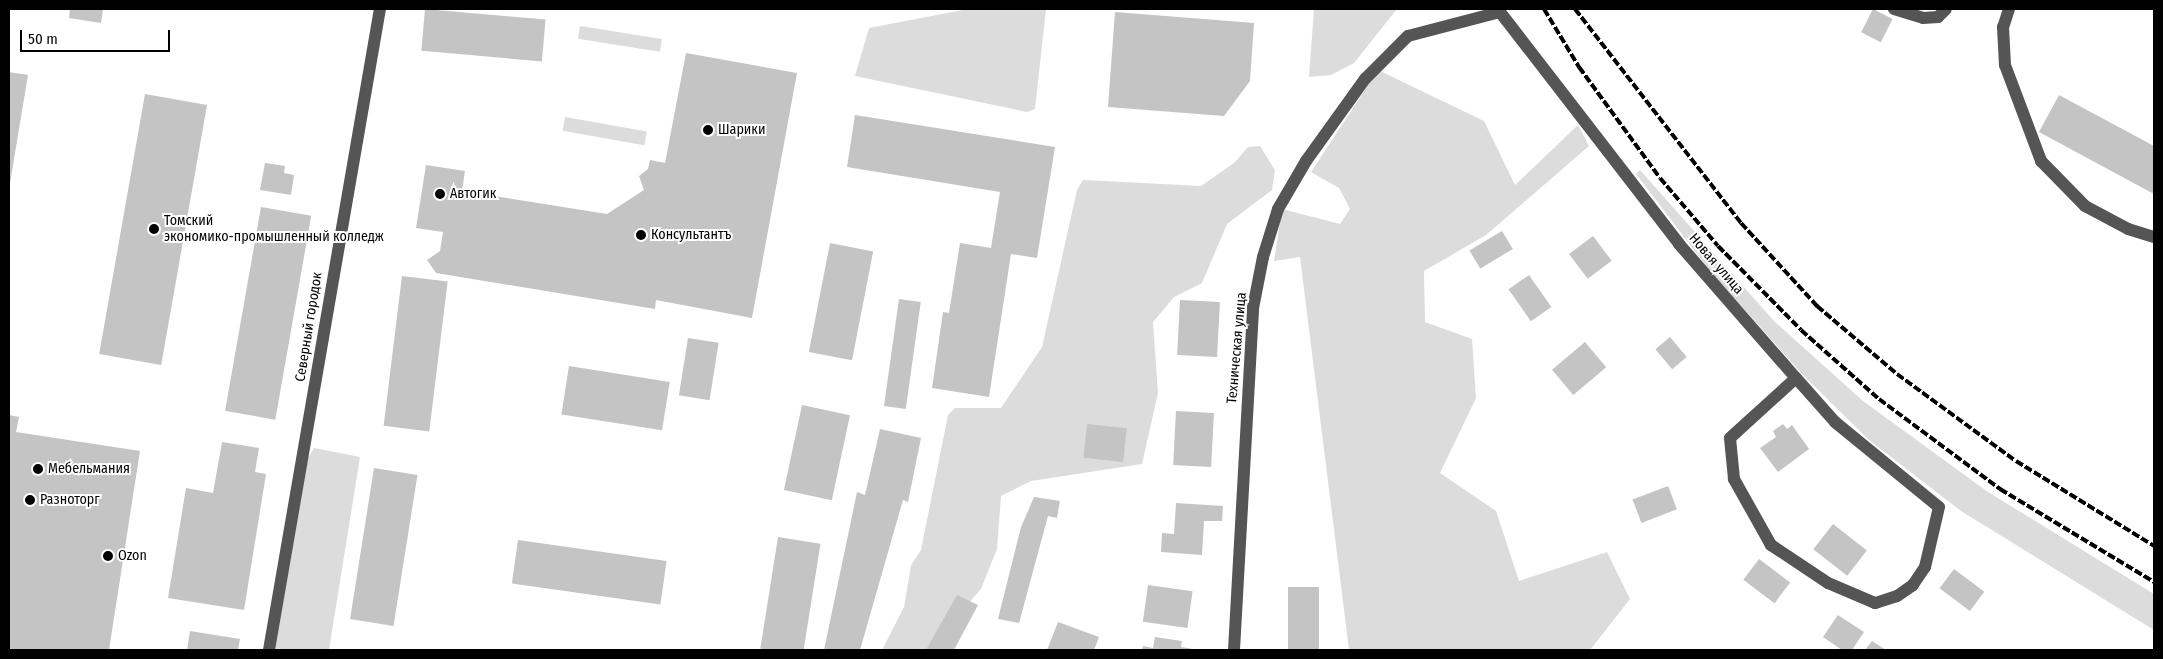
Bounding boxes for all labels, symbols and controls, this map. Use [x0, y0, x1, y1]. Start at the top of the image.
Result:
scale bar [22, 20, 172, 52]
text: 50 m [28, 30, 58, 48]
place label: Шарики [718, 122, 765, 138]
marker: Шарики [702, 124, 714, 136]
place label: Автогик [450, 186, 496, 202]
marker: Автогик [434, 188, 446, 200]
place label: Томский экономико-промышленный колледж [164, 213, 384, 246]
marker: Томский экономико-промышленный колледж [148, 223, 160, 235]
place label: Консультантъ [651, 227, 731, 243]
marker: Консультантъ [635, 229, 647, 241]
street label: Новая улица [1685, 230, 1747, 298]
street label: Северный городок [292, 271, 326, 383]
street label: Техническая улица [1224, 292, 1250, 404]
place label: Мебельмания [48, 461, 130, 477]
marker: Мебельмания [32, 463, 44, 475]
place label: Разноторг [40, 492, 100, 508]
marker: Разноторг [24, 494, 36, 506]
place label: Ozon [118, 548, 147, 564]
marker: Ozon [102, 550, 114, 562]

